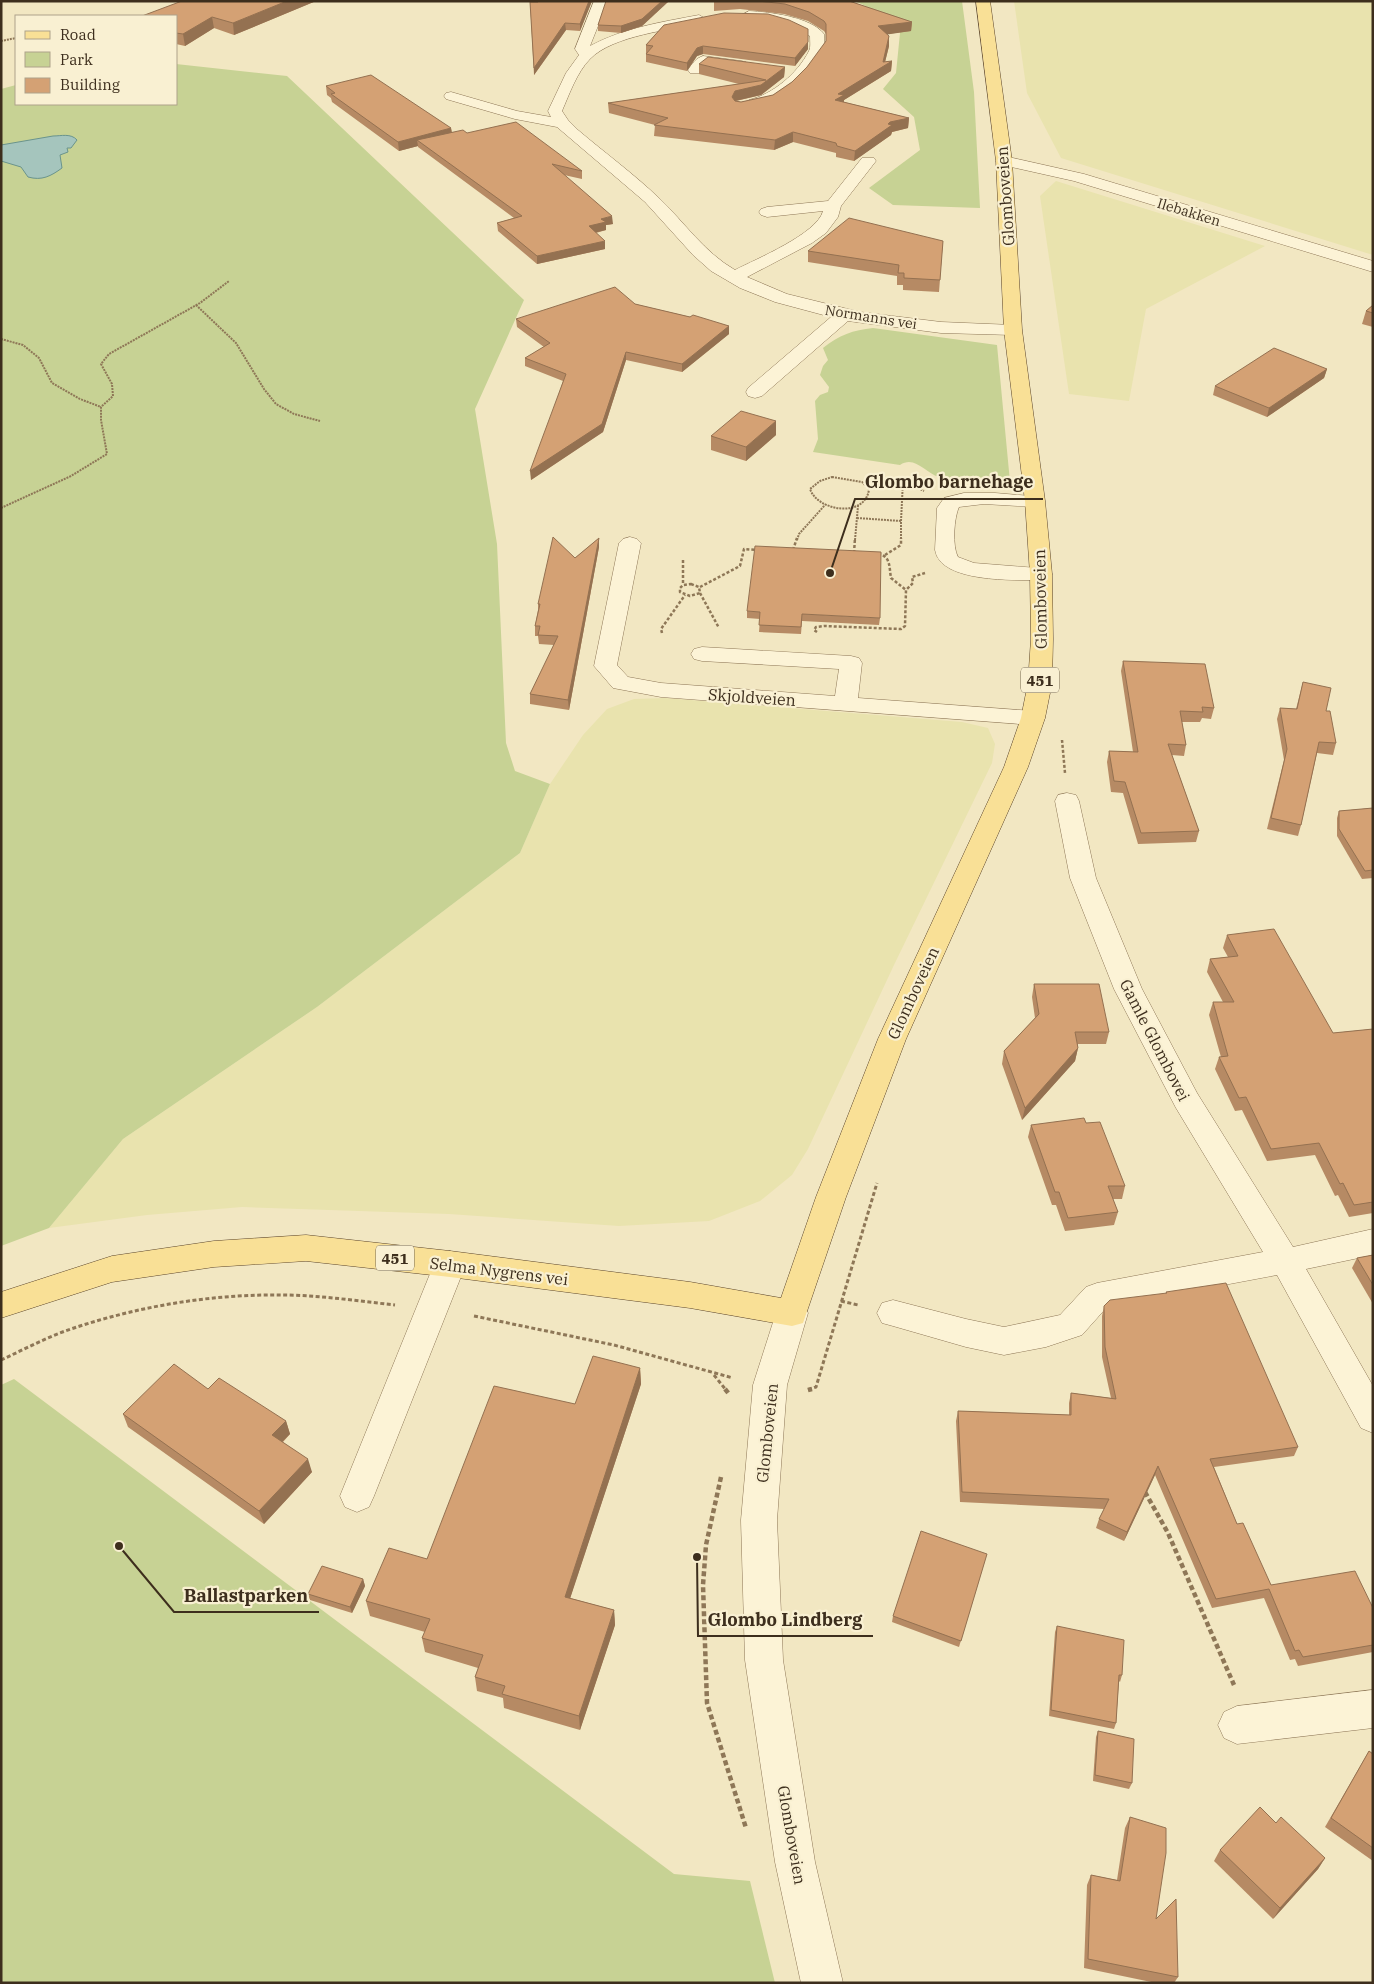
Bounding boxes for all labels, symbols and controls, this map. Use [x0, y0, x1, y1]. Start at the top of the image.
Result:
legend [15, 15, 178, 105]
text: Road [60, 25, 96, 44]
text: Park [60, 50, 93, 69]
text: Building [60, 75, 120, 94]
street label: Glomboveien [992, 145, 1018, 247]
street label: Ilebakken [1155, 194, 1223, 230]
street label: Normanns vei [824, 301, 918, 333]
callout: Glombo barnehage [855, 466, 1043, 499]
text: Glombo barnehage [865, 470, 1033, 493]
street label: Glomboveien [1029, 549, 1051, 649]
road number: 451 [1021, 668, 1059, 692]
street label: Skjoldveien [707, 684, 797, 710]
street label: Glomboveien [883, 943, 943, 1043]
street label: Gamle Glombovei [1116, 976, 1194, 1104]
road number: 451 [376, 1246, 414, 1270]
street label: Selma Nygrens vei [429, 1253, 569, 1289]
street label: Glomboveien [752, 1382, 782, 1484]
callout: Ballastparken [174, 1579, 319, 1612]
text: Ballastparken [184, 1584, 308, 1607]
callout: Glombo Lindberg [698, 1603, 873, 1636]
text: Glombo Lindberg [707, 1608, 863, 1631]
street label: Glomboveien [773, 1784, 811, 1886]

